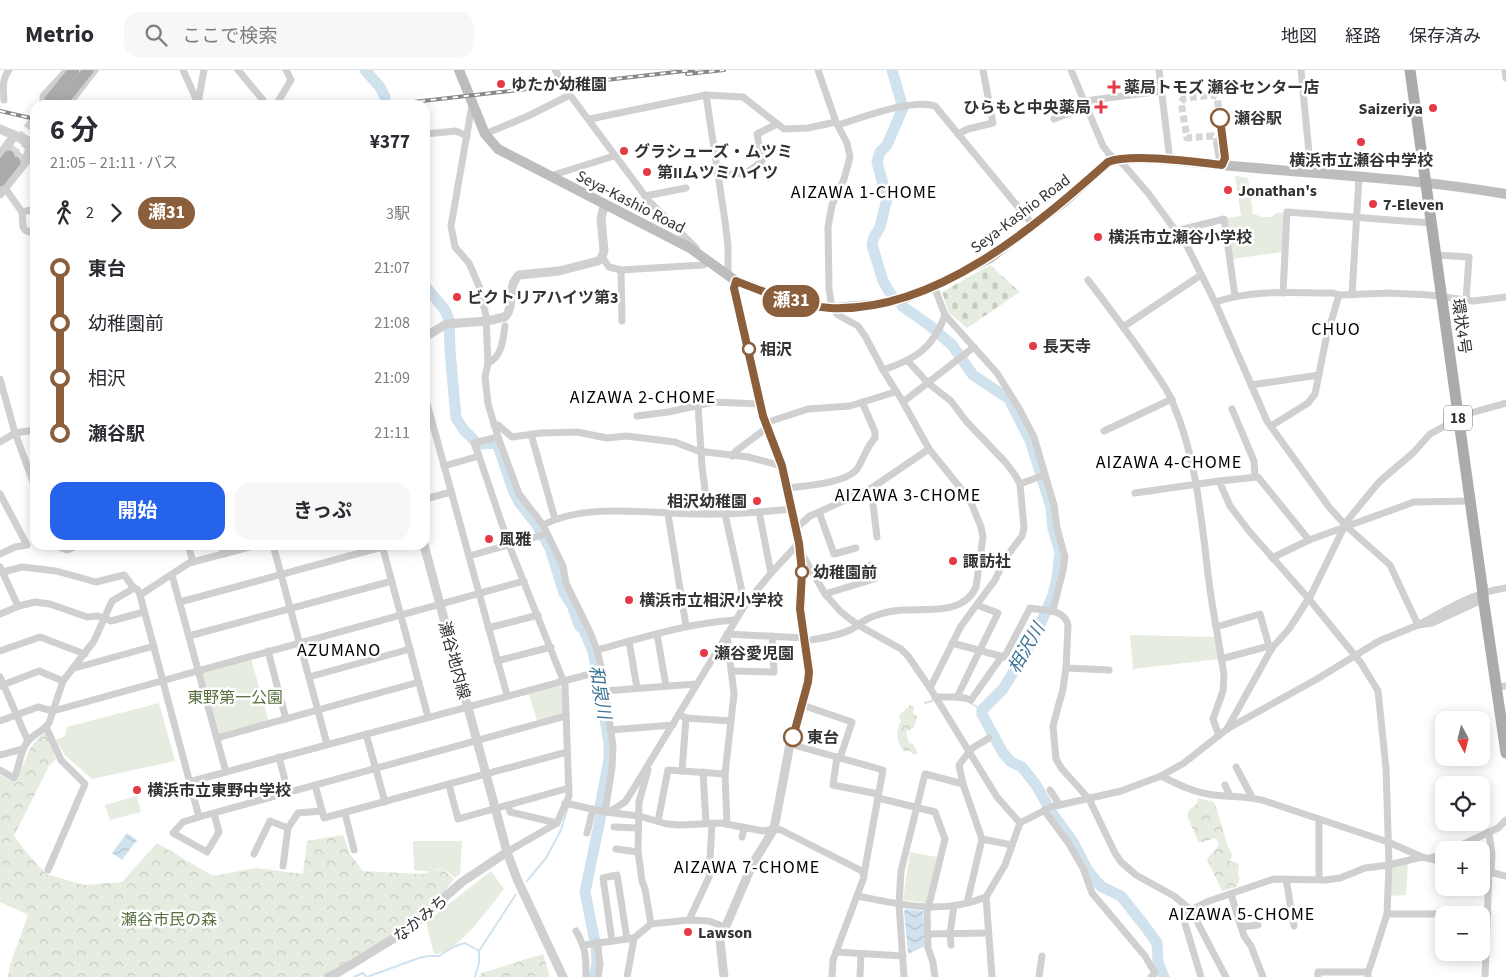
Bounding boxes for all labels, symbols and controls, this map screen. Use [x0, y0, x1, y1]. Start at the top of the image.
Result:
search box [124, 12, 474, 57]
text: Metrio [25, 17, 94, 52]
icon: search [142, 21, 170, 49]
text: ここで検索 [182, 23, 277, 50]
text: 地図 [1281, 24, 1317, 49]
text: 経路 [1345, 24, 1381, 49]
text: 保存済み [1409, 24, 1481, 49]
place label: ゆたか幼稚園 [511, 74, 607, 96]
place label: 薬局トモズ 瀬谷センター店 [1124, 77, 1319, 99]
marker: ゆたか幼稚園 [495, 78, 507, 90]
marker: 薬局トモズ 瀬谷センター店 [1108, 81, 1120, 93]
place label: ひらもと中央薬局 [963, 97, 1091, 119]
place label: Saizeriya [1359, 98, 1423, 120]
marker: ひらもと中央薬局 [1095, 101, 1107, 113]
marker: Saizeriya [1427, 102, 1439, 114]
marker: 瀬谷駅 [1210, 108, 1230, 128]
place label: 瀬谷駅 [1234, 108, 1282, 130]
text: 6 分 [50, 110, 98, 150]
text: ¥377 [370, 129, 410, 156]
marker: 横浜市立瀬谷中学校 [1355, 136, 1367, 148]
place label: グラシューズ・ムツミ [634, 141, 793, 163]
marker: グラシューズ・ムツミ [618, 145, 630, 157]
place label: 横浜市立瀬谷中学校 [1289, 150, 1433, 172]
text: 21:05 – 21:11 · バス [50, 152, 178, 174]
place label: 第IIムツミハイツ [657, 162, 778, 184]
street label: Seya-Kashio Road [572, 165, 689, 239]
marker: 第IIムツミハイツ [641, 166, 653, 178]
street label: Seya-Kashio Road [966, 169, 1075, 259]
district label: AIZAWA 1-CHOME [791, 180, 937, 205]
place label: Jonathan's [1238, 180, 1317, 202]
marker: Jonathan's [1222, 184, 1234, 196]
place label: 7-Eleven [1383, 194, 1444, 216]
marker: 7-Eleven [1367, 198, 1379, 210]
icon: walk [50, 199, 78, 227]
icon: forward [102, 199, 130, 227]
text: 瀬31 [148, 200, 185, 225]
text: 2 [86, 202, 94, 224]
text: 3駅 [386, 203, 410, 225]
place label: 横浜市立瀬谷小学校 [1108, 227, 1252, 249]
marker: 横浜市立瀬谷小学校 [1092, 231, 1104, 243]
text: 東台 [88, 256, 126, 283]
text: 21:07 [374, 257, 410, 279]
line badge: 瀬31 [762, 285, 820, 317]
place label: ビクトリアハイツ第3 [467, 287, 619, 309]
text: 瀬31 [772, 288, 810, 313]
marker: ビクトリアハイツ第3 [451, 291, 463, 303]
street label: 環状4号 [1446, 297, 1476, 355]
text: 幼稚園前 [88, 311, 164, 338]
text: 21:08 [374, 312, 410, 334]
district label: CHUO [1311, 317, 1361, 342]
place label: 長天寺 [1043, 336, 1091, 358]
place label: 相沢 [760, 339, 792, 361]
marker: 長天寺 [1027, 340, 1039, 352]
marker: 相沢 [742, 342, 756, 356]
text: 相沢 [88, 366, 126, 393]
text: 21:09 [374, 367, 410, 389]
district label: AIZAWA 2-CHOME [570, 385, 716, 410]
road number: 18 [1444, 406, 1472, 430]
text: 瀬谷駅 [88, 421, 145, 448]
text: 21:11 [374, 422, 410, 444]
district label: AIZAWA 4-CHOME [1096, 450, 1242, 475]
button: 開始 [50, 482, 225, 540]
button: きっぷ [235, 482, 410, 540]
district label: AIZAWA 3-CHOME [835, 483, 981, 508]
place label: 相沢幼稚園 [667, 491, 747, 513]
marker: 相沢幼稚園 [751, 495, 763, 507]
place label: 風雅 [499, 529, 531, 551]
marker: 風雅 [483, 533, 495, 545]
place label: 諏訪社 [963, 551, 1011, 573]
marker: 諏訪社 [947, 555, 959, 567]
place label: 幼稚園前 [813, 562, 877, 584]
marker: 幼稚園前 [795, 565, 809, 579]
place label: 横浜市立相沢小学校 [639, 590, 783, 612]
marker: 横浜市立相沢小学校 [623, 594, 635, 606]
water label: 相沢川 [1002, 617, 1052, 678]
street label: 瀬谷地内線 [433, 619, 475, 702]
district label: AZUMANO [297, 638, 381, 663]
place label: 瀬谷愛児園 [714, 643, 794, 665]
marker: 瀬谷愛児園 [698, 647, 710, 659]
water label: 和泉川 [583, 663, 617, 723]
park label: 東野第一公園 [187, 687, 283, 709]
north arrow [1435, 711, 1490, 766]
map controls [1435, 711, 1490, 961]
marker: 東台 [783, 727, 803, 747]
place label: 東台 [807, 727, 839, 749]
button: locate [1435, 776, 1490, 831]
place label: 横浜市立東野中学校 [147, 780, 291, 802]
marker: 横浜市立東野中学校 [131, 784, 143, 796]
button: + [1435, 841, 1490, 896]
district label: AIZAWA 7-CHOME [674, 855, 820, 880]
street label: なかみち [389, 890, 452, 947]
district label: AIZAWA 5-CHOME [1169, 902, 1315, 927]
button: − [1435, 906, 1490, 961]
park label: 瀬谷市民の森 [121, 909, 217, 931]
place label: Lawson [698, 922, 752, 944]
marker: Lawson [682, 926, 694, 938]

